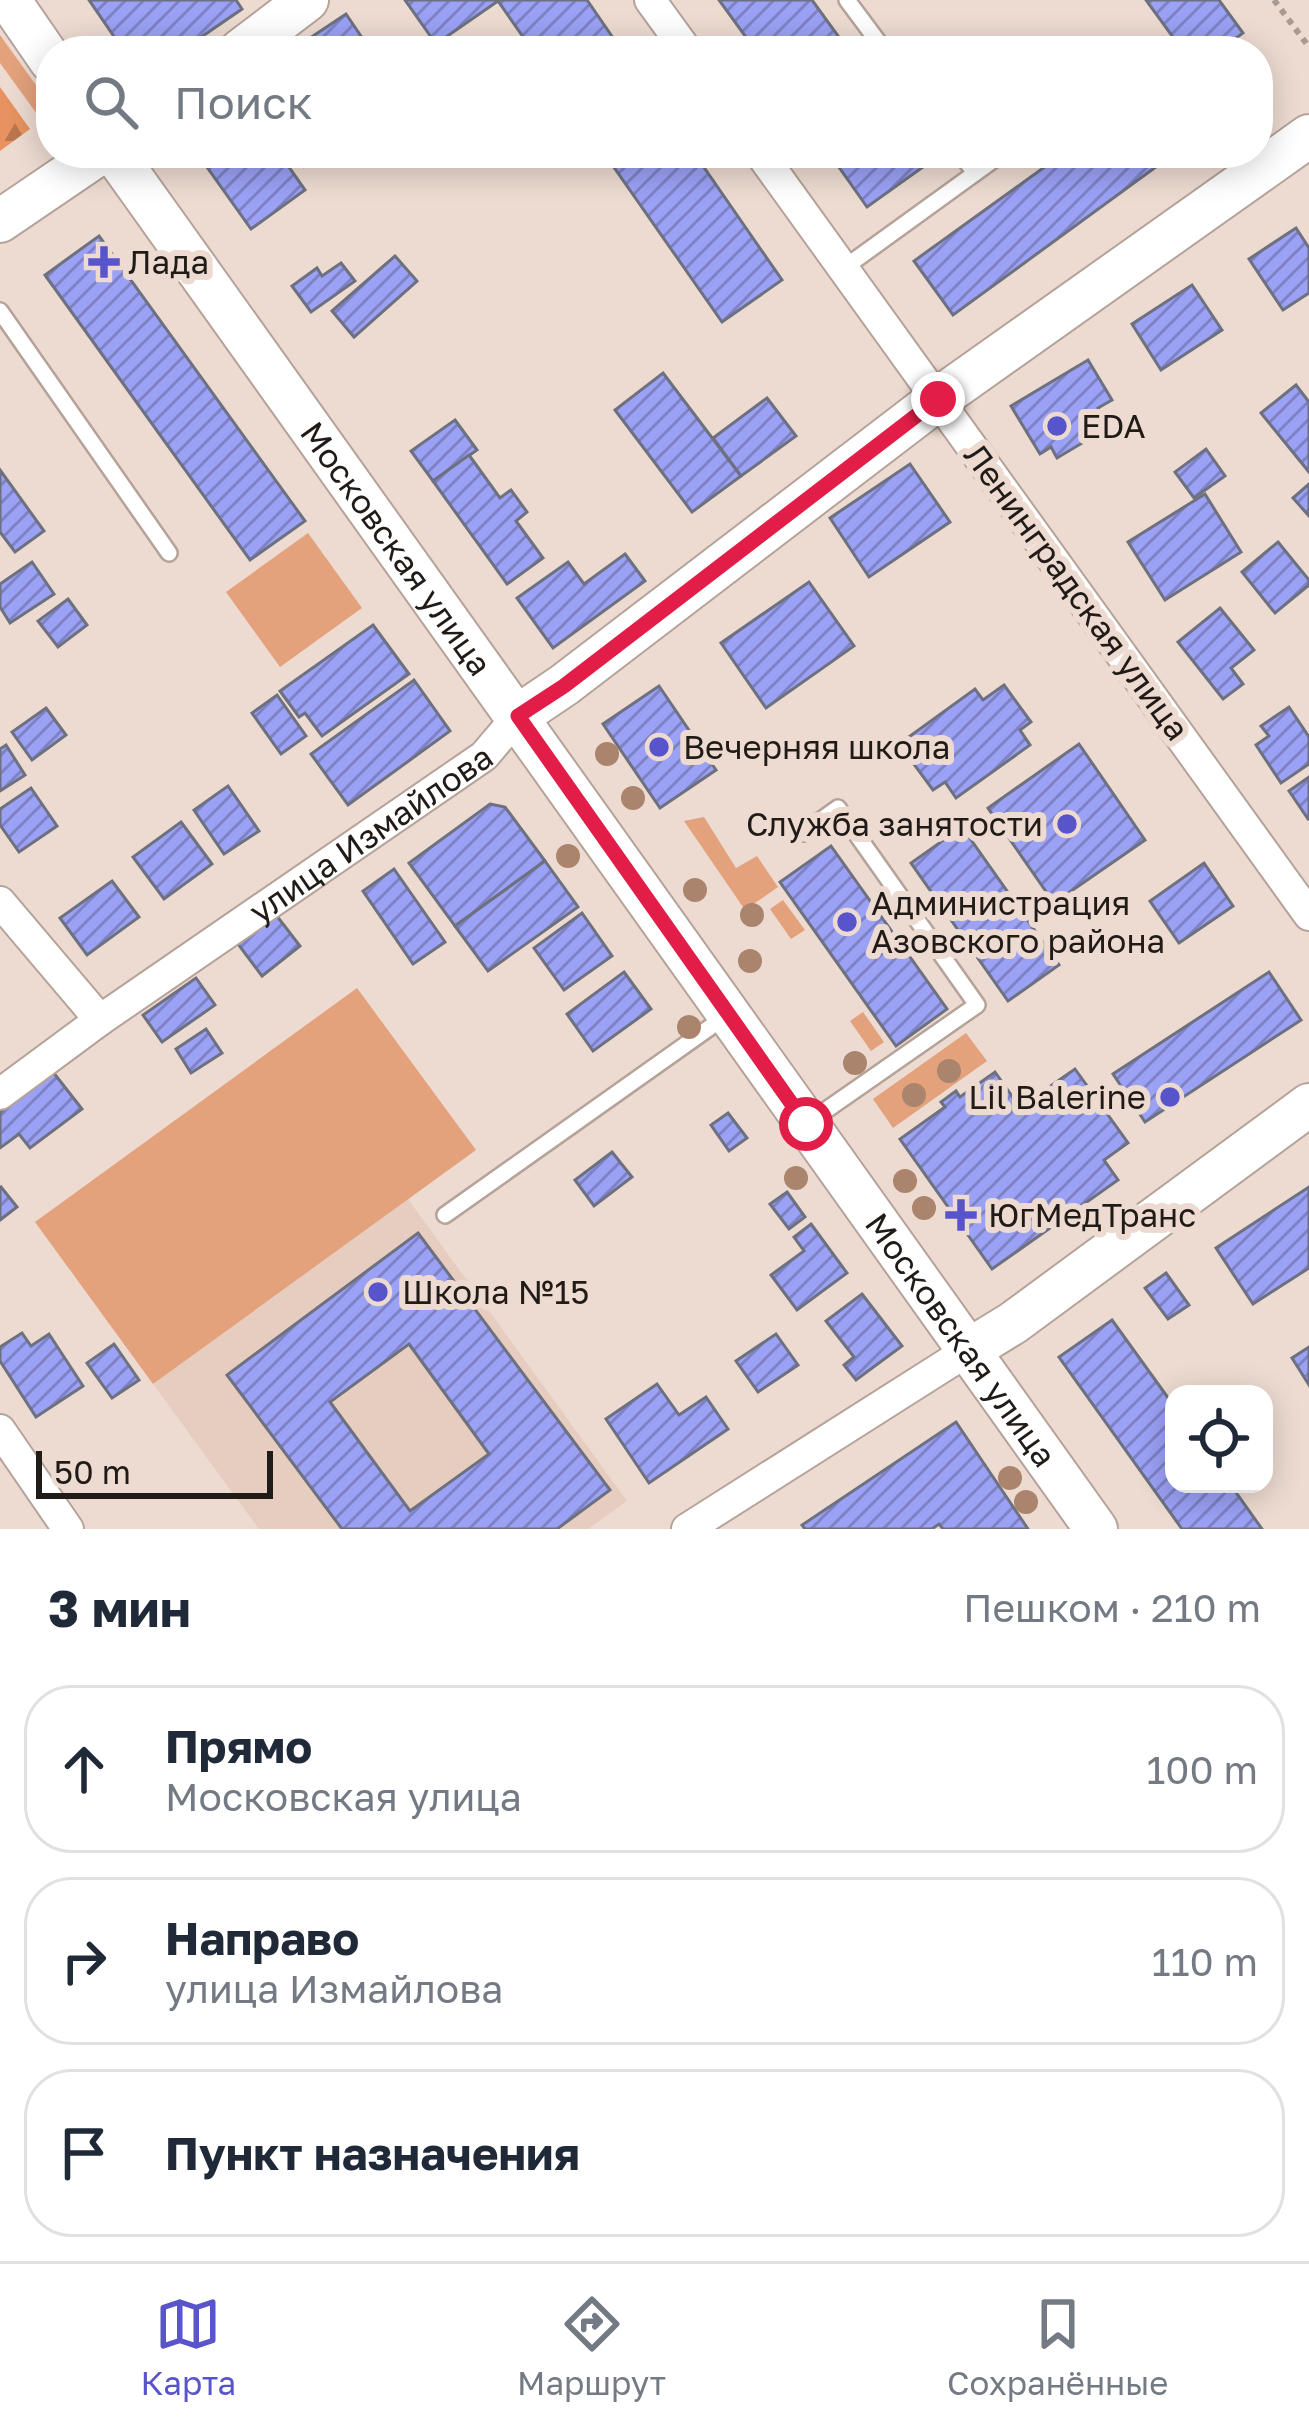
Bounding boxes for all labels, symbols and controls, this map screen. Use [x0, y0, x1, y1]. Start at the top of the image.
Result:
search box [36, 36, 1273, 168]
icon: search [78, 69, 144, 135]
text: Поиск [174, 75, 313, 129]
place label: Лада [128, 242, 209, 281]
marker: Лада [91, 249, 117, 275]
route end [911, 372, 965, 426]
place label: EDA [1081, 406, 1146, 445]
marker: EDA [1044, 413, 1070, 439]
street label: Московская улица [293, 414, 500, 683]
street label: Ленинградская улица [957, 436, 1198, 747]
place label: Вечерняя школа [683, 727, 950, 766]
marker: Вечерняя школа [646, 734, 672, 760]
street label: улица Измайлова [241, 736, 500, 931]
place label: Служба занятости [746, 804, 1043, 843]
marker: Служба занятости [1054, 811, 1080, 837]
place label: Администрация Азовского района [871, 883, 1165, 960]
marker: Администрация Азовского района [834, 909, 860, 935]
place label: Lil Balerine [968, 1077, 1146, 1116]
marker: Lil Balerine [1157, 1084, 1183, 1110]
route start [779, 1097, 833, 1151]
place label: ЮгМедТранс [988, 1195, 1196, 1234]
marker: ЮгМедТранс [945, 1199, 977, 1231]
street label: Московская улица [858, 1205, 1065, 1474]
place label: Школа №15 [402, 1272, 589, 1311]
marker: Школа №15 [365, 1279, 391, 1305]
map controls [1165, 1385, 1273, 1493]
button: locate [1165, 1385, 1273, 1493]
scale bar [36, 1445, 273, 1498]
text: 50 m [54, 1452, 131, 1491]
text: 3 мин [48, 1577, 191, 1638]
text: Пешком · 210 m [963, 1584, 1261, 1631]
text: Прямо [165, 1719, 312, 1773]
icon: ahead [51, 1736, 117, 1802]
text: 100 m [1146, 1746, 1258, 1793]
text: Московская улица [165, 1773, 522, 1820]
text: Направо [165, 1911, 359, 1965]
icon: right [51, 1928, 117, 1994]
text: 110 m [1152, 1938, 1258, 1985]
text: улица Измайлова [165, 1965, 503, 2012]
icon: arrive [51, 2120, 117, 2186]
text: Пункт назначения [165, 2126, 580, 2180]
tab: Карта [141, 2291, 236, 2402]
tab: Маршрут [517, 2291, 666, 2402]
tab: Сохранённые [947, 2291, 1168, 2402]

